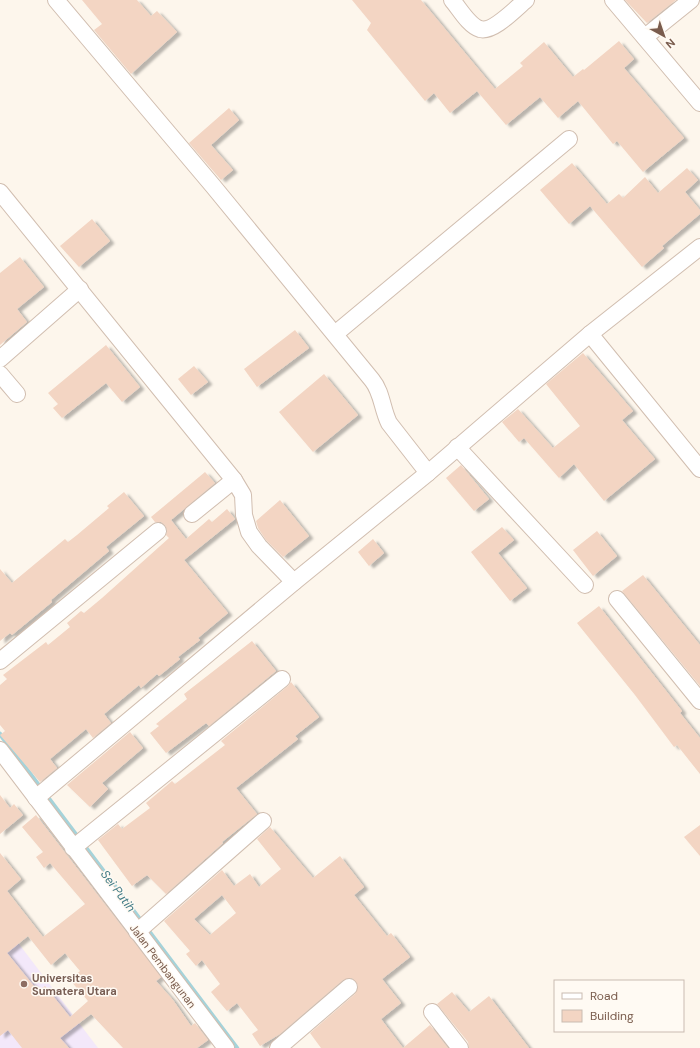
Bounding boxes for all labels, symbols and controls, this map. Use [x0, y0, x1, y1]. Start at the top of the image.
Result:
north arrow [644, 16, 684, 56]
text: N [663, 36, 678, 52]
water label: Sei Putih [97, 867, 139, 915]
street label: Jalan Pembangunan [127, 921, 199, 1011]
place label: Universitas Sumatera Utara [32, 971, 117, 998]
marker: Universitas Sumatera Utara [19, 979, 29, 989]
legend [554, 980, 684, 1032]
text: Road [590, 988, 618, 1004]
text: Building [590, 1008, 634, 1024]

